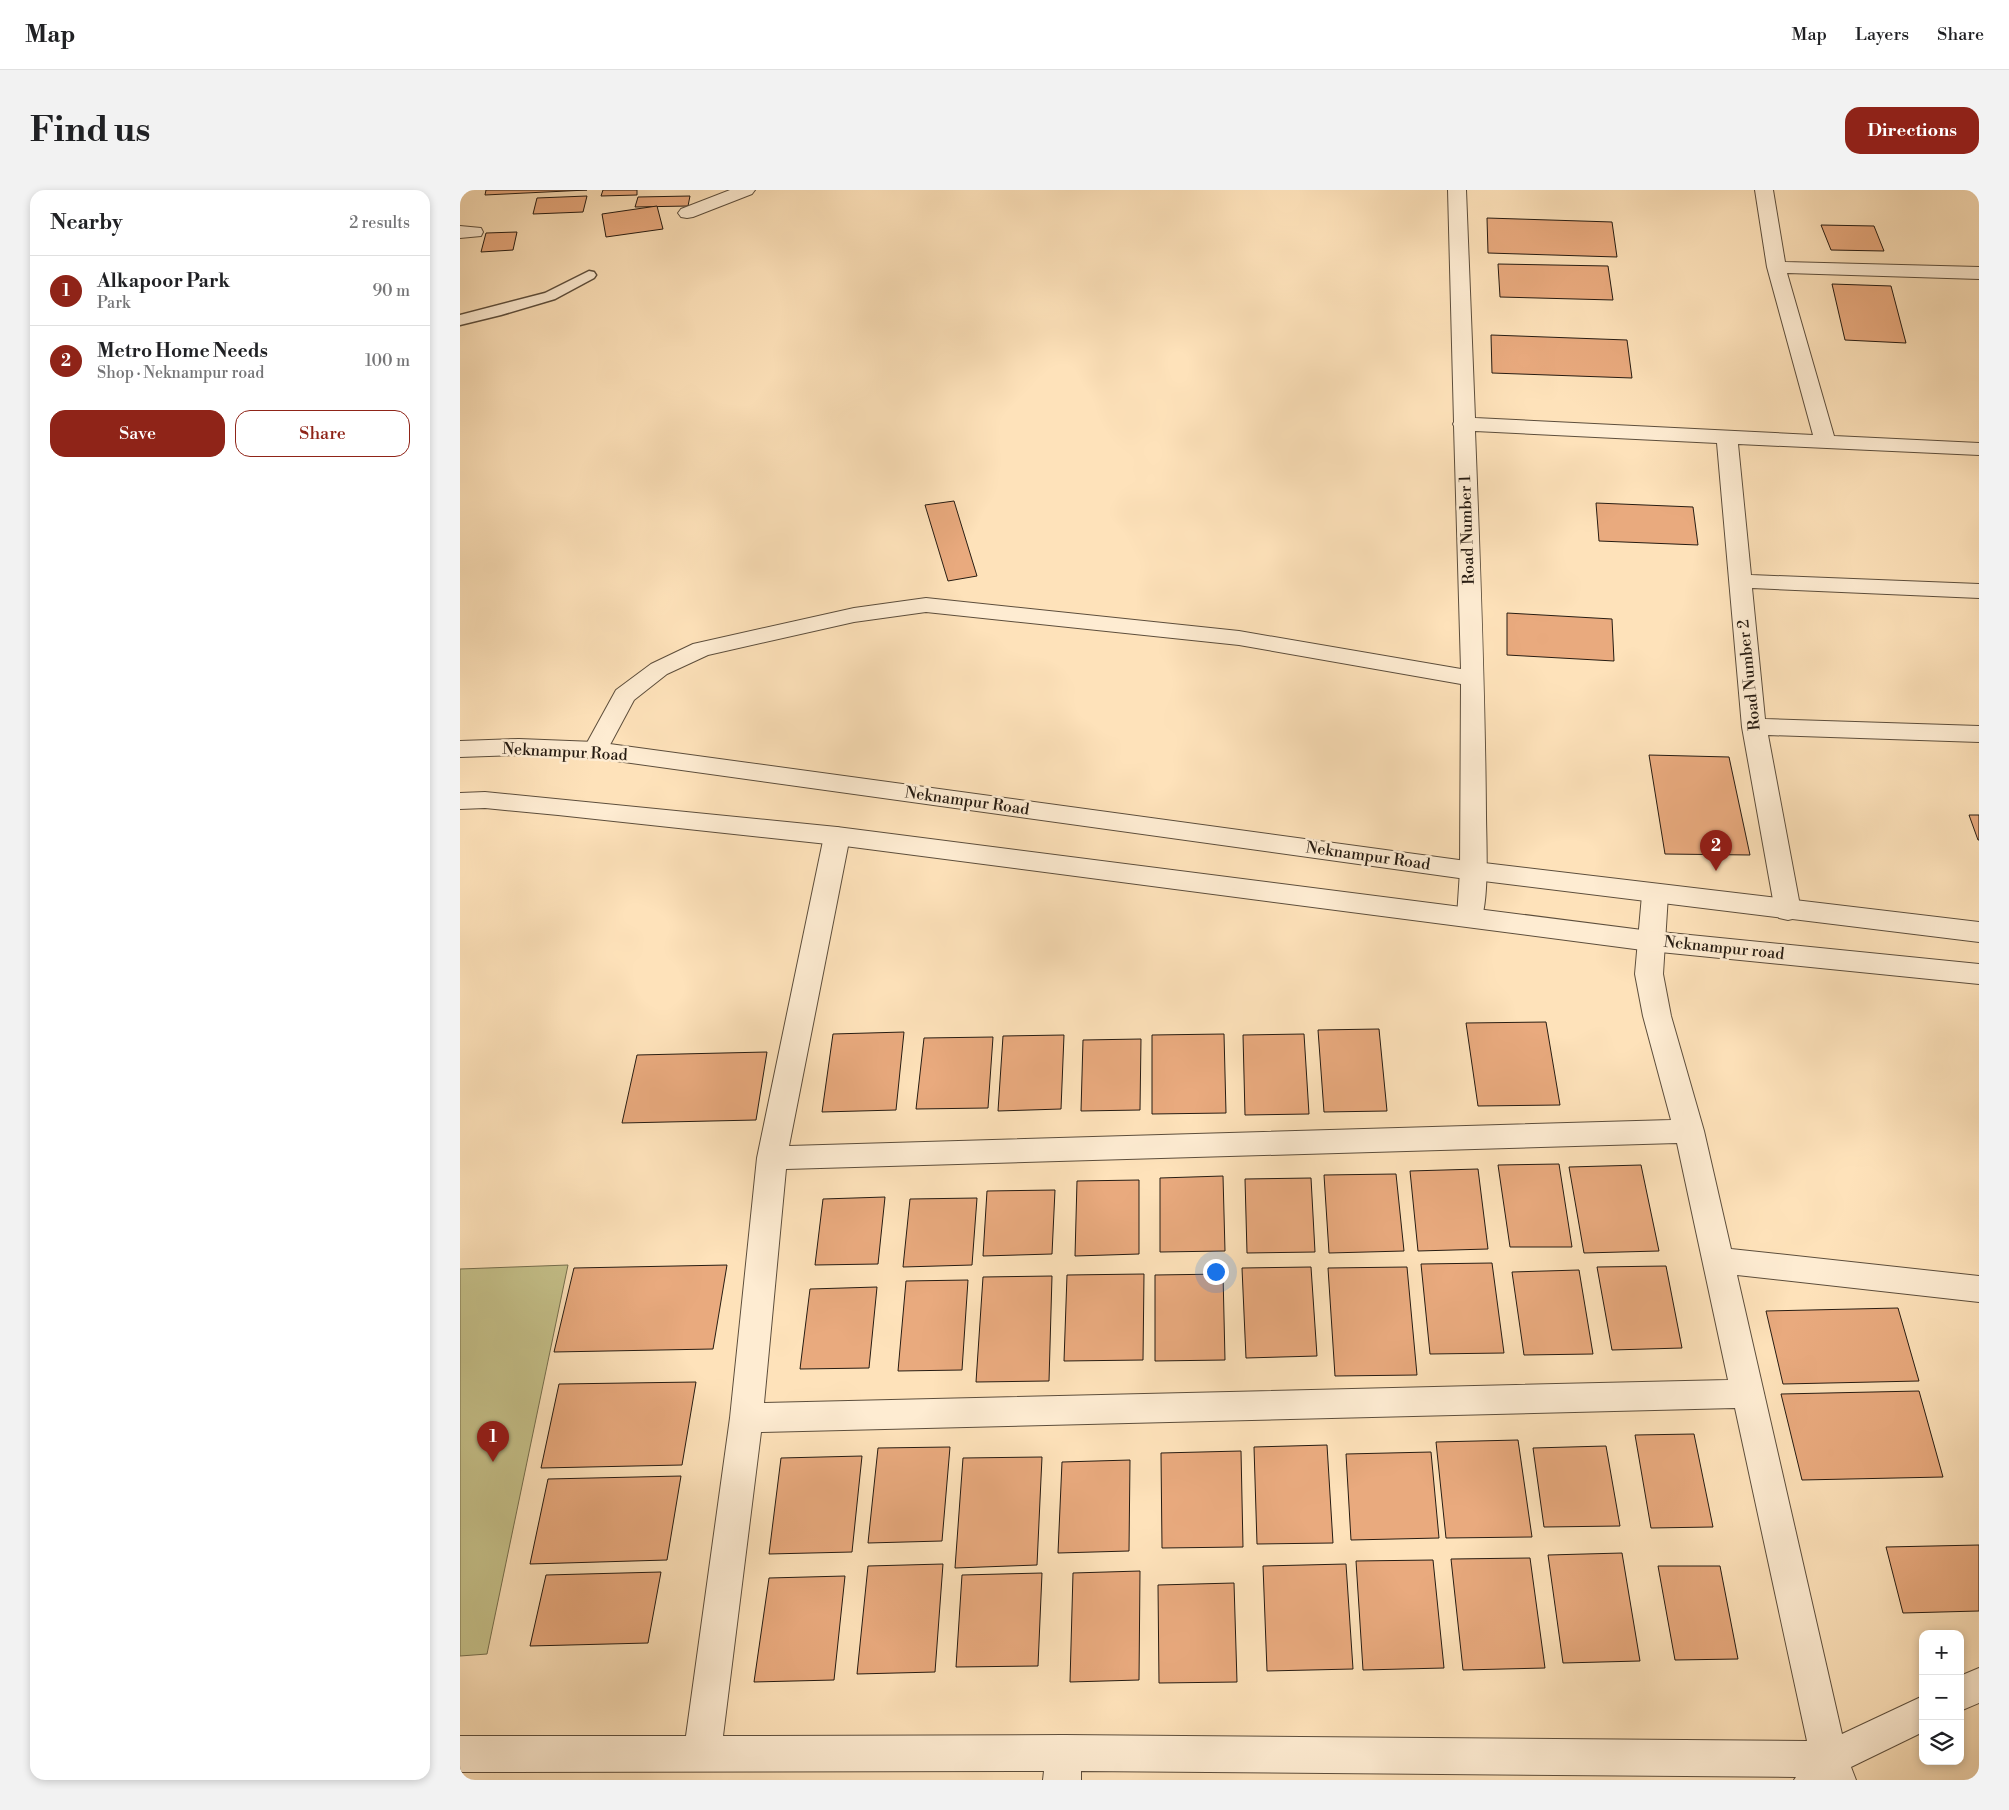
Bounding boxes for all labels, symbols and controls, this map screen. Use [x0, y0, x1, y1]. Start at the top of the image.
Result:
text: Map [25, 20, 75, 50]
text: Map [1792, 23, 1827, 46]
text: Layers [1855, 23, 1909, 46]
text: Share [1937, 23, 1984, 46]
button: Directions [1845, 107, 1979, 154]
text: Find us [30, 109, 150, 152]
text: Nearby [50, 210, 123, 236]
text: 2 results [349, 213, 410, 233]
text: Alkapoor Park [97, 269, 230, 293]
text: 1 [62, 281, 70, 301]
text: 90 m [372, 281, 410, 301]
text: Park [97, 293, 130, 313]
text: Metro Home Needs [97, 339, 268, 363]
text: 2 [61, 351, 71, 371]
text: 100 m [365, 351, 410, 371]
text: Shop · Neknampur road [97, 363, 264, 383]
button: Save [50, 410, 225, 457]
button: Share [235, 410, 410, 457]
street label: Road Number 1 [1455, 475, 1479, 585]
street label: Road Number 2 [1733, 618, 1765, 732]
street label: Neknampur Road [502, 739, 628, 765]
street label: Neknampur Road [904, 782, 1030, 820]
pin: 2 [1700, 830, 1732, 871]
street label: Neknampur Road [1305, 837, 1431, 875]
street label: Neknampur road [1663, 932, 1785, 964]
your location [1203, 1259, 1229, 1285]
pin: 1 [477, 1421, 509, 1462]
map controls [1919, 1630, 1964, 1765]
button: + [1919, 1630, 1964, 1675]
button: − [1919, 1675, 1964, 1720]
button: layers [1919, 1720, 1964, 1765]

